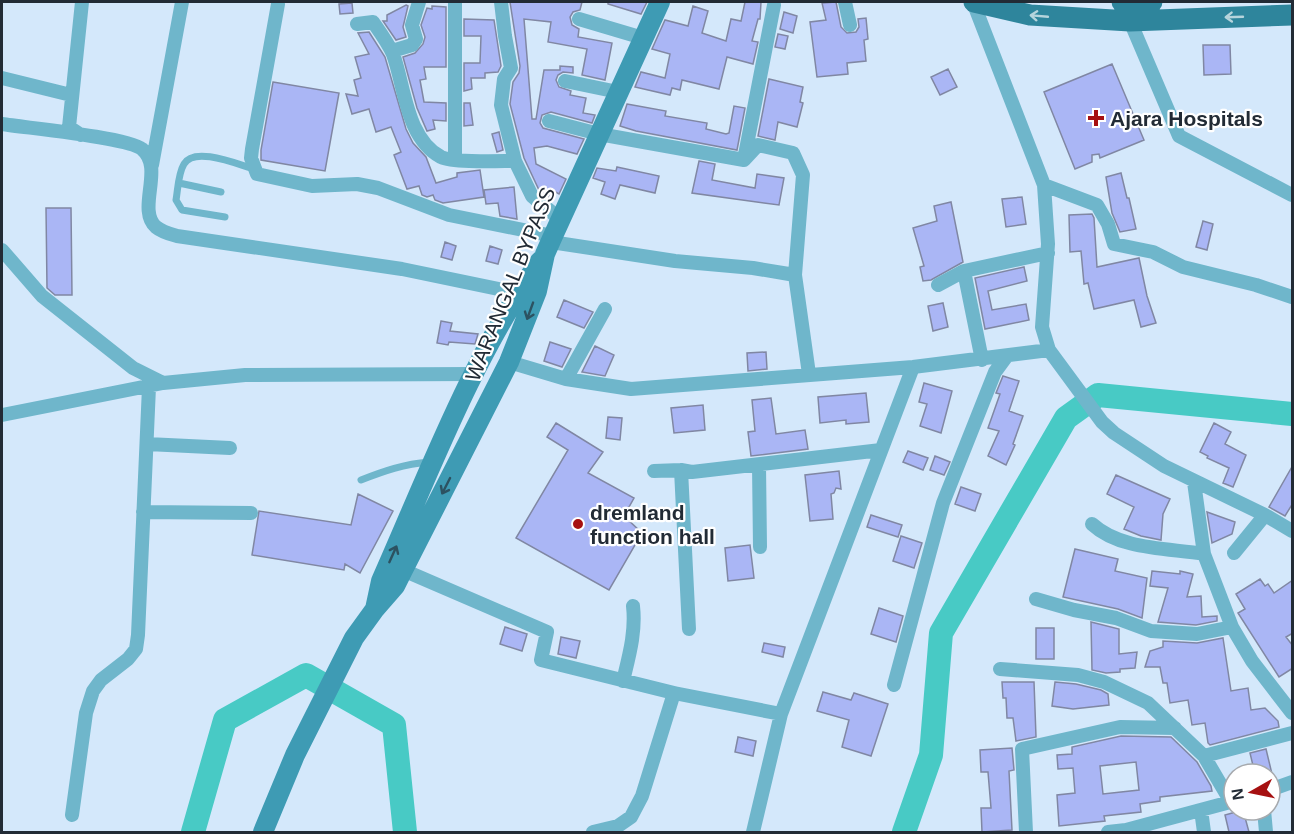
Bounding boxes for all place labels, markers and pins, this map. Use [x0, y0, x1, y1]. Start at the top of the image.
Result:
place label: Ajara Hospitals [1110, 107, 1263, 130]
marker: Ajara Hospitals [1087, 109, 1105, 127]
place label: dremland function hall [590, 501, 715, 548]
marker: dremland function hall [571, 517, 585, 531]

